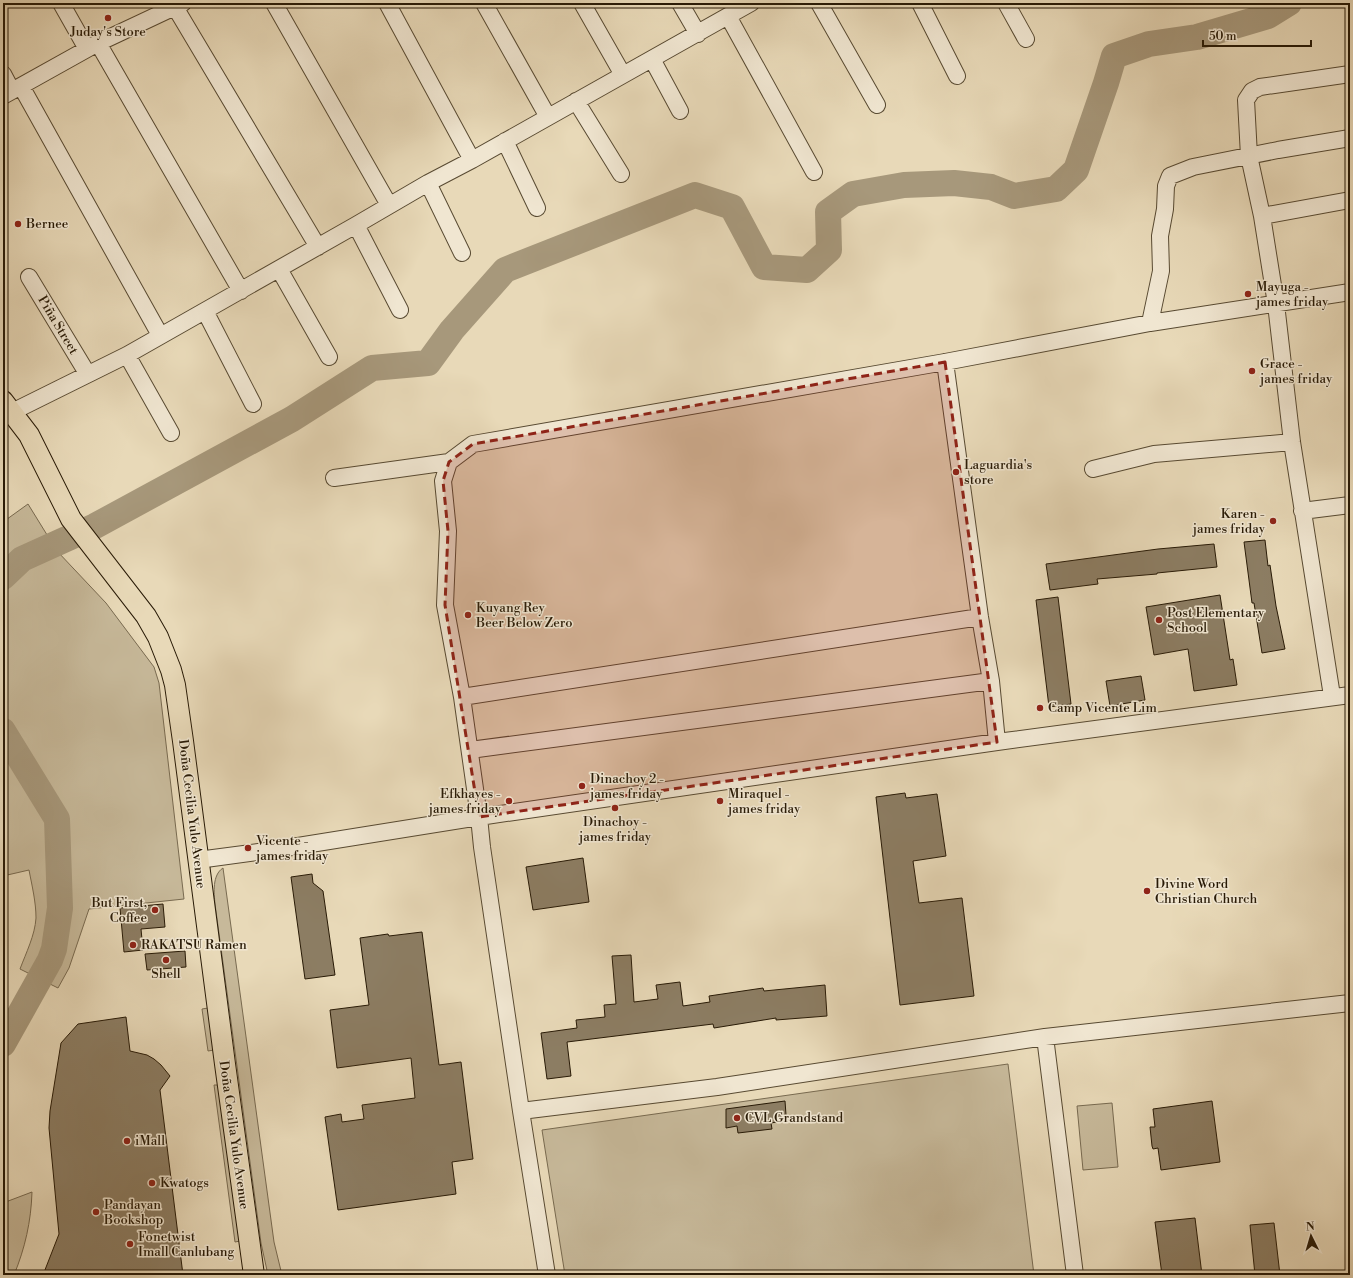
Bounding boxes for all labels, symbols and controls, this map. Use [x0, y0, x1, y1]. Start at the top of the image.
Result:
marker: Juday's Store [103, 13, 113, 23]
scale bar [1203, 22, 1311, 48]
place label: Juday's Store [69, 24, 146, 40]
text: 50 m [1209, 29, 1237, 44]
place label: Bernee [25, 216, 69, 232]
marker: Bernee [13, 219, 23, 229]
place label: Mayuga - james friday [1255, 279, 1329, 310]
marker: Mayuga - james friday [1243, 289, 1253, 299]
street label: Piña Street [34, 293, 82, 358]
place label: Grace - james friday [1259, 356, 1333, 387]
marker: Grace - james friday [1247, 366, 1257, 376]
place label: Laguardia's store [964, 457, 1033, 488]
marker: Laguardia's store [951, 467, 961, 477]
place label: Karen - james friday [1192, 506, 1266, 537]
marker: Karen - james friday [1268, 516, 1278, 526]
place label: Kuyang Rey Beer Below Zero [475, 600, 573, 631]
place label: Post Elementary School [1167, 605, 1265, 636]
marker: Kuyang Rey Beer Below Zero [463, 610, 473, 620]
marker: Post Elementary School [1154, 615, 1164, 625]
place label: Camp Vicente Lim [1048, 700, 1157, 716]
marker: Camp Vicente Lim [1035, 703, 1045, 713]
street label: Doña Cecilia Yulo Avenue [175, 739, 209, 890]
place label: Dinachoy 2 - james friday [589, 771, 664, 802]
marker: Dinachoy 2 - james friday [577, 781, 587, 791]
place label: Efkhayes - james friday [428, 786, 502, 817]
place label: Miraquel - james friday [727, 786, 801, 817]
marker: Efkhayes - james friday [504, 796, 514, 806]
marker: Miraquel - james friday [715, 796, 725, 806]
marker: Dinachoy - james friday [610, 803, 620, 813]
place label: Dinachoy - james friday [578, 814, 652, 845]
place label: Vicente - james friday [255, 833, 329, 864]
marker: Vicente - james friday [243, 843, 253, 853]
place label: Divine Word Christian Church [1155, 876, 1258, 907]
marker: Divine Word Christian Church [1142, 886, 1152, 896]
place label: But First, Coffee [90, 895, 147, 926]
marker: But First, Coffee [150, 905, 160, 915]
place label: RAKATSU Ramen [141, 937, 247, 953]
marker: RAKATSU Ramen [128, 940, 138, 950]
marker: Shell [161, 955, 171, 965]
place label: Shell [151, 966, 181, 982]
street label: Doña Cecilia Yulo Avenue [216, 1060, 252, 1211]
place label: CVL Grandstand [745, 1110, 844, 1126]
marker: CVL Grandstand [732, 1113, 742, 1123]
place label: iMall [135, 1133, 165, 1149]
marker: iMall [122, 1136, 132, 1146]
place label: Kwatogs [160, 1175, 209, 1191]
marker: Kwatogs [147, 1178, 157, 1188]
place label: Pandayan Bookshop [103, 1197, 163, 1228]
marker: Pandayan Bookshop [91, 1207, 101, 1217]
north arrow [1291, 1216, 1331, 1256]
text: N [1305, 1220, 1315, 1234]
place label: Fonetwist Imall Canlubang [138, 1229, 235, 1260]
marker: Fonetwist Imall Canlubang [125, 1239, 135, 1249]

